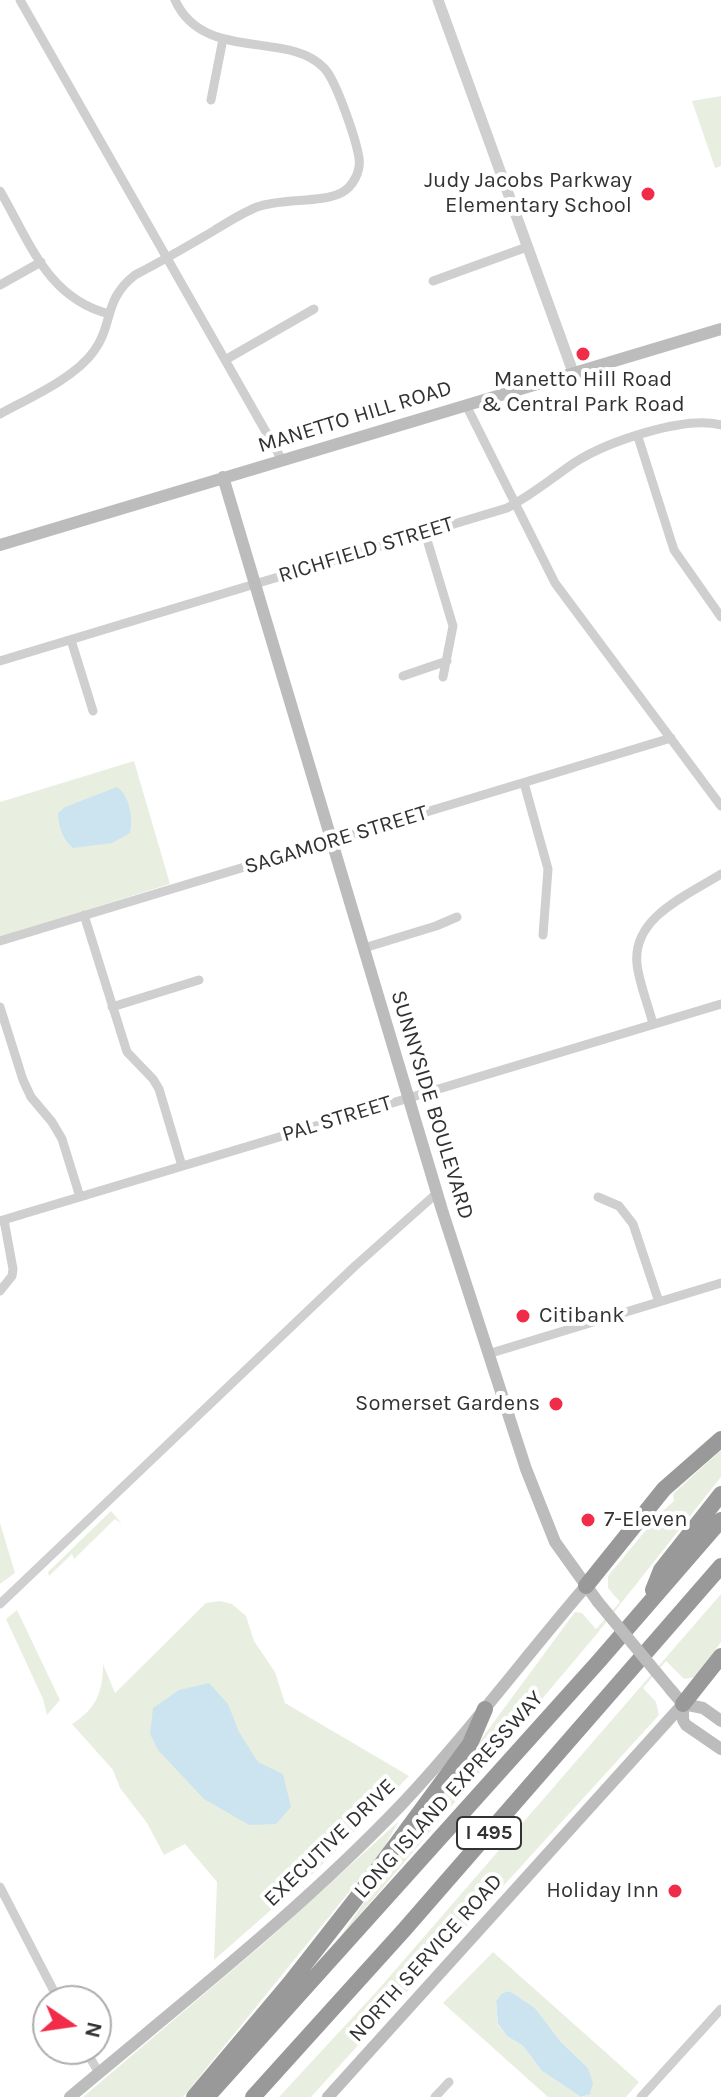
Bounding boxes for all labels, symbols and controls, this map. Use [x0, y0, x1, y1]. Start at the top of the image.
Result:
place label: Judy Jacobs Parkway Elementary School [424, 168, 632, 220]
marker: Judy Jacobs Parkway Elementary School [639, 185, 657, 203]
marker: Manetto Hill Road & Central Park Road [574, 345, 592, 363]
place label: Manetto Hill Road & Central Park Road [481, 367, 685, 418]
street label: MANETTO HILL ROAD [255, 375, 455, 459]
street label: RICHFIELD STREET [275, 511, 457, 589]
street label: SAGAMORE STREET [241, 800, 431, 880]
street label: SUNNYSIDE BOULEVARD [385, 987, 479, 1223]
street label: PAL STREET [279, 1090, 395, 1148]
place label: Citibank [539, 1303, 625, 1329]
marker: Citibank [514, 1307, 532, 1325]
place label: Somerset Gardens [355, 1391, 540, 1417]
marker: Somerset Gardens [547, 1395, 565, 1413]
place label: 7-Eleven [604, 1507, 687, 1533]
marker: 7-Eleven [579, 1511, 597, 1529]
street label: LONG ISLAND EXPRESSWAY [349, 1686, 549, 1904]
street label: EXECUTIVE DRIVE [259, 1774, 401, 1912]
road number: I 495 [457, 1817, 521, 1849]
street label: NORTH SERVICE ROAD [344, 1868, 508, 2048]
place label: Holiday Inn [546, 1878, 659, 1904]
marker: Holiday Inn [666, 1882, 684, 1900]
north arrow [32, 1985, 112, 2065]
text: N [79, 2019, 108, 2041]

